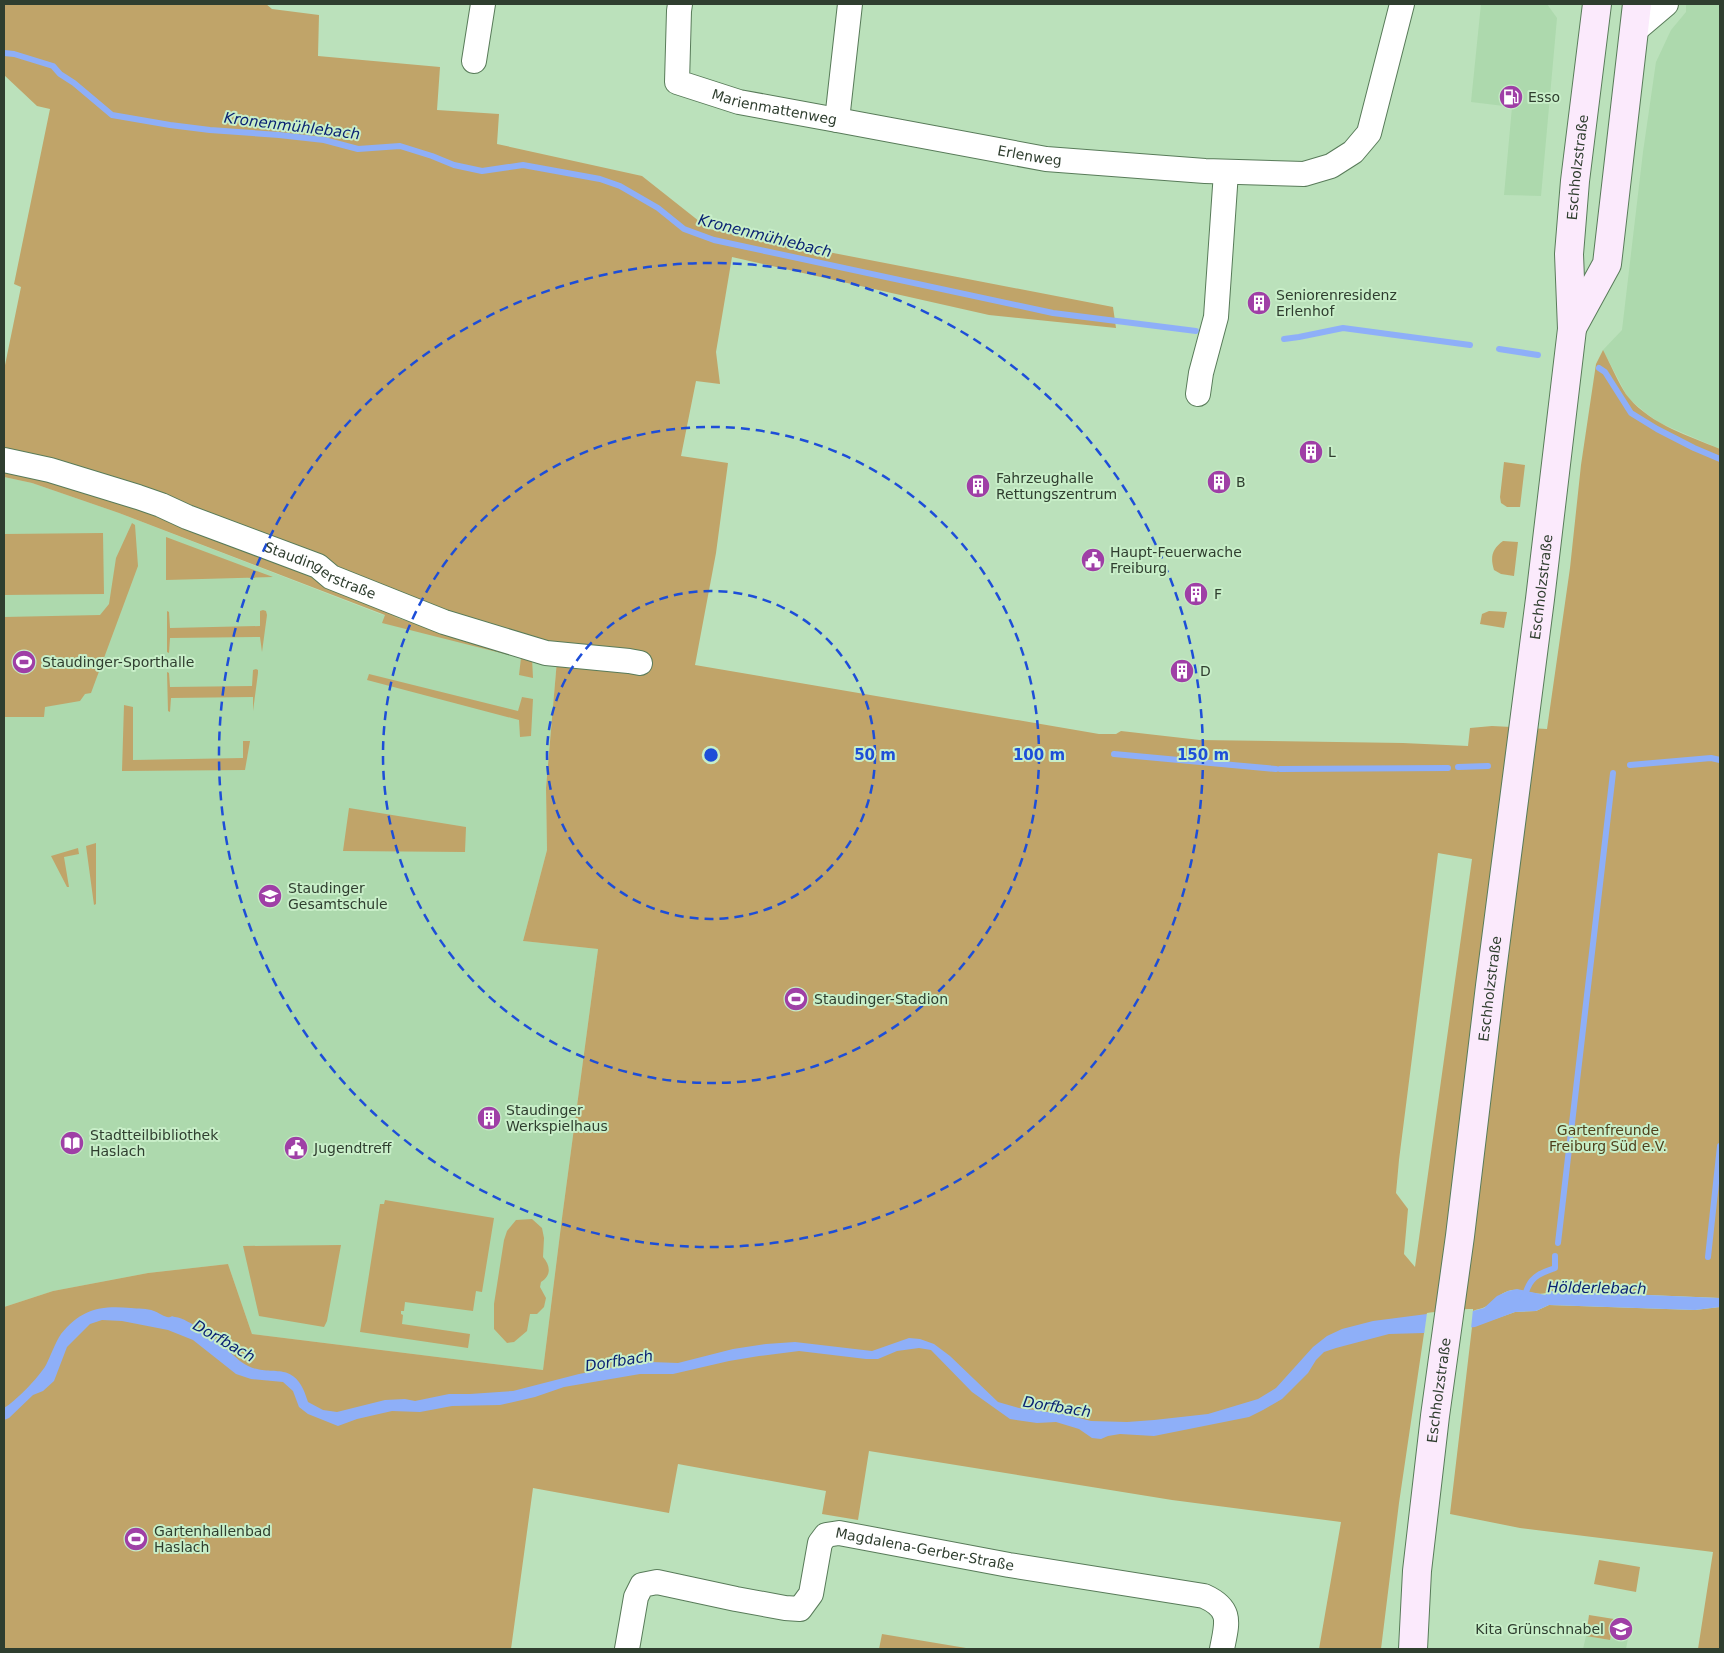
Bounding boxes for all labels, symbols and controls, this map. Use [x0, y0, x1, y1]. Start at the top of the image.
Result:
fuel station icon: Esso [1498, 84, 1524, 110]
street label: Marienmattenweg [710, 86, 838, 128]
place label: Esso [1528, 89, 1560, 105]
water label: Kronenmühlebach [223, 109, 361, 143]
street label: Eschholzstraße [1564, 114, 1591, 221]
street label: Erlenweg [996, 142, 1062, 168]
water label: Kronenmühlebach [696, 211, 834, 261]
place label: Seniorenresidenz Erlenhof [1276, 287, 1397, 319]
building icon: Seniorenresidenz Erlenhof [1246, 290, 1272, 316]
building icon: L [1298, 439, 1324, 465]
place label: L [1328, 444, 1336, 460]
building icon: B [1206, 469, 1232, 495]
place label: Fahrzeughalle Rettungszentrum [996, 470, 1117, 502]
building icon: Fahrzeughalle Rettungszentrum [965, 473, 991, 499]
place label: B [1236, 474, 1246, 490]
street label: Eschholzstraße [1527, 533, 1556, 641]
street label: Staudingerstraße [262, 539, 378, 602]
place label: Haupt-Feuerwache Freiburg [1110, 544, 1242, 576]
public building icon: Haupt-Feuerwache Freiburg [1080, 547, 1106, 573]
building icon: F [1183, 581, 1209, 607]
place label: F [1214, 586, 1222, 602]
sports icon: Staudinger-Sporthalle [11, 649, 37, 675]
place label: Staudinger-Sporthalle [42, 654, 194, 670]
building icon: D [1169, 658, 1195, 684]
place label: D [1200, 663, 1211, 679]
centre of rings [702, 746, 720, 764]
text: 50 m [854, 746, 896, 764]
text: 100 m [1013, 746, 1065, 764]
text: 150 m [1177, 746, 1229, 764]
place label: Staudinger Gesamtschule [288, 880, 388, 912]
school or university icon: Staudinger Gesamtschule [257, 883, 283, 909]
street label: Eschholzstraße [1475, 935, 1504, 1042]
sports icon: Staudinger-Stadion [783, 986, 809, 1012]
place label: Staudinger-Stadion [814, 991, 948, 1007]
place label: Staudinger Werkspielhaus [506, 1102, 608, 1134]
building icon: Staudinger Werkspielhaus [476, 1105, 502, 1131]
park label: Gartenfreunde Freiburg Süd e.V. [1549, 1122, 1667, 1154]
place label: Stadtteilbibliothek Haslach [90, 1127, 219, 1159]
library icon: Stadtteilbibliothek Haslach [59, 1130, 85, 1156]
public building icon: Jugendtreff [283, 1135, 309, 1161]
place label: Jugendtreff [313, 1140, 392, 1156]
water label: Hölderlebach [1547, 1278, 1647, 1298]
water label: Dorfbach [190, 1316, 258, 1366]
street label: Eschholzstraße [1424, 1337, 1454, 1444]
water label: Dorfbach [584, 1347, 654, 1375]
water label: Dorfbach [1022, 1393, 1092, 1421]
place label: Gartenhallenbad Haslach [154, 1523, 271, 1555]
street label: Magdalena-Gerber-Straße [834, 1524, 1015, 1574]
sports icon: Gartenhallenbad Haslach [123, 1526, 149, 1552]
school or university icon: Kita Grünschnabel [1608, 1616, 1634, 1642]
place label: Kita Grünschnabel [1475, 1621, 1604, 1637]

